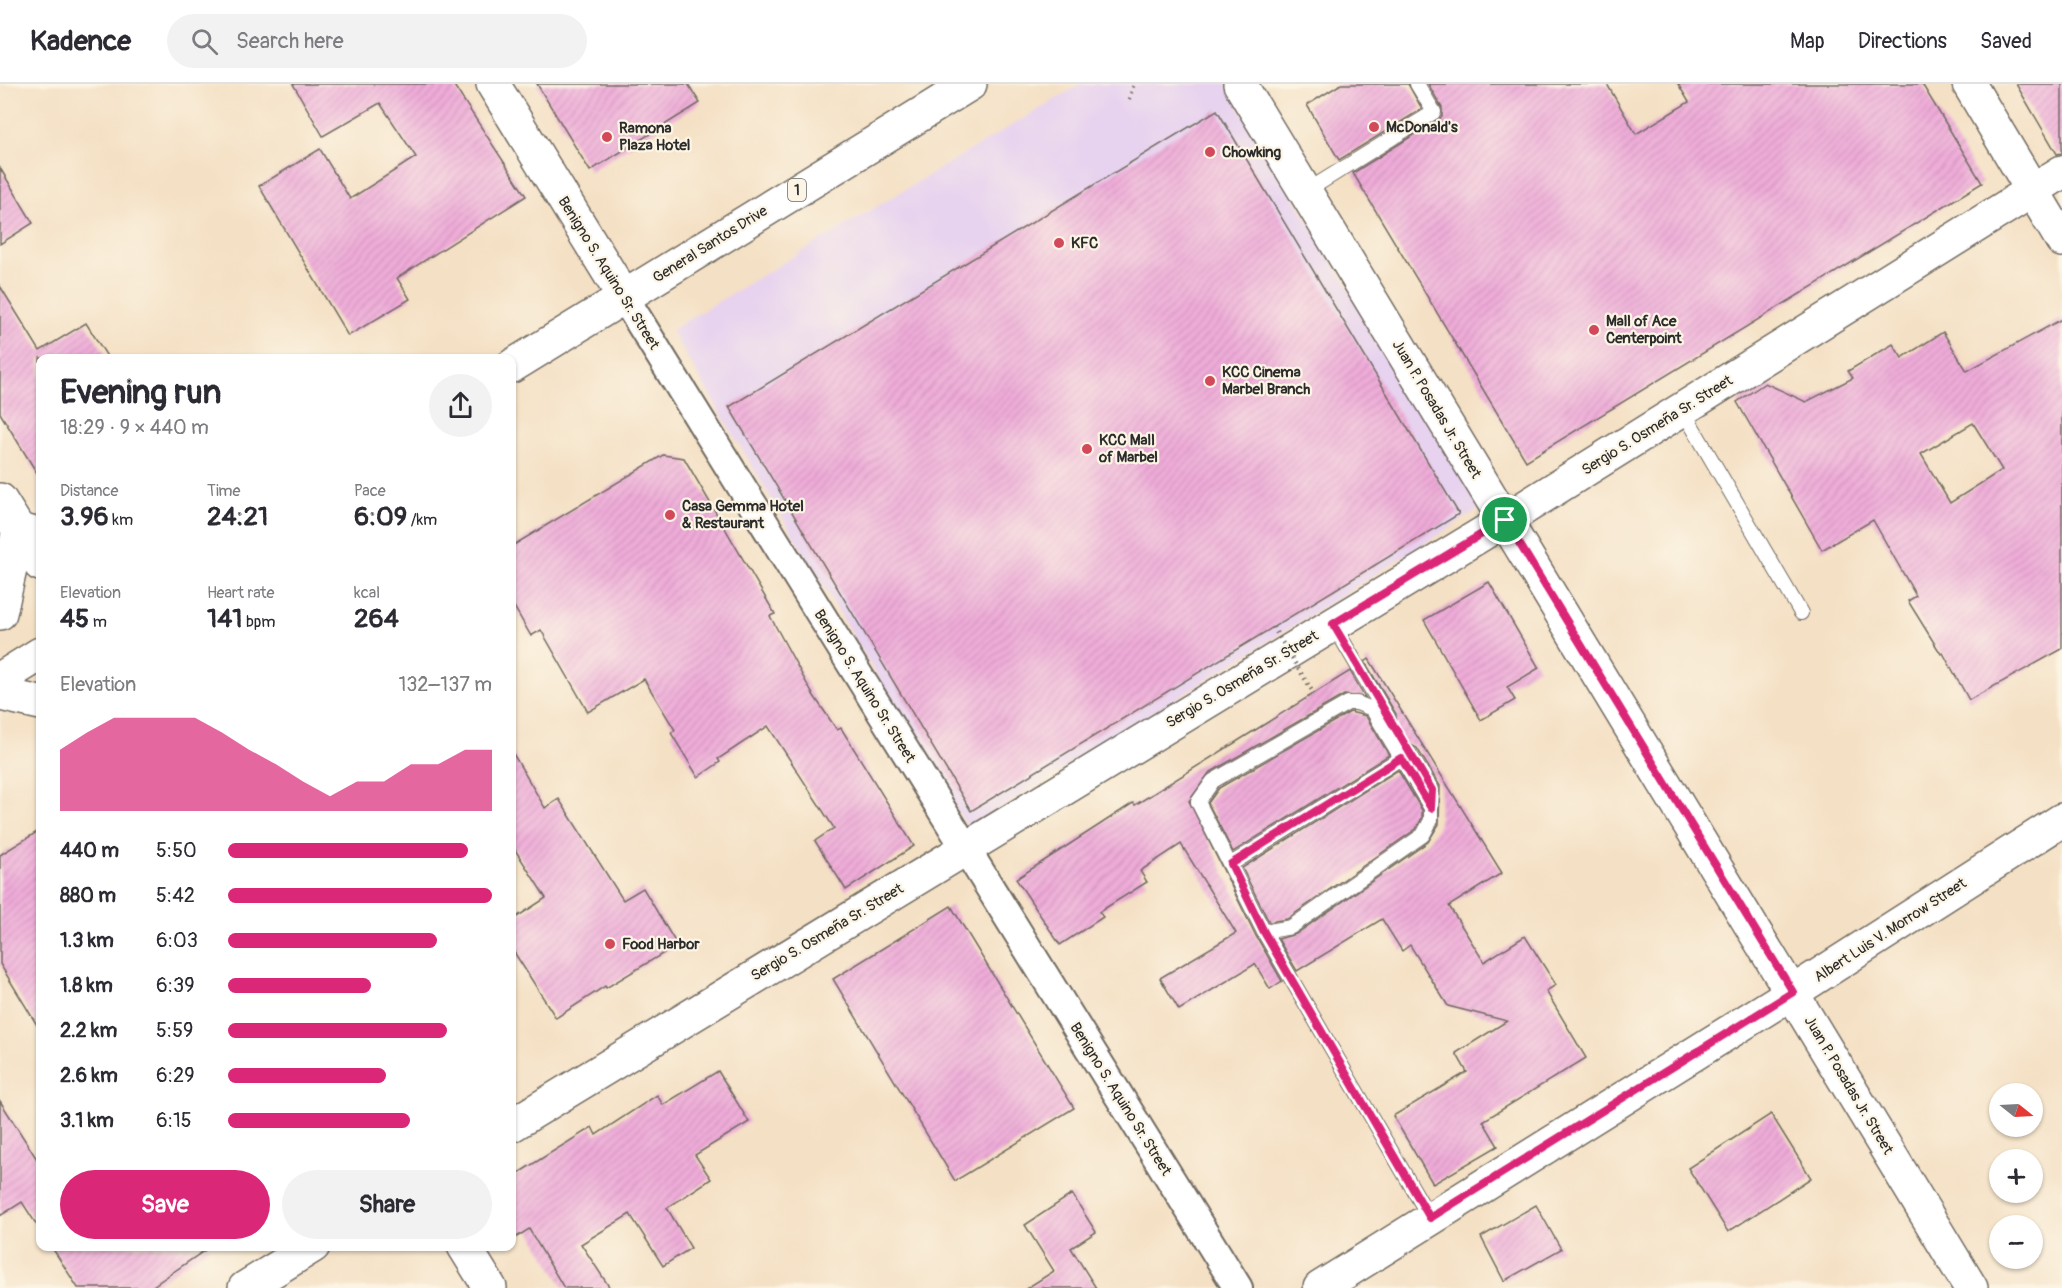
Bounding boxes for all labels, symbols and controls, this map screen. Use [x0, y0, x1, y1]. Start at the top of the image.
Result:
search box [167, 14, 587, 68]
text: Kadence [30, 24, 131, 59]
icon: search [188, 25, 221, 58]
text: Search here [236, 27, 343, 55]
text: Map [1790, 28, 1825, 55]
text: Directions [1858, 28, 1947, 55]
text: Saved [1980, 28, 2032, 55]
place label: McDonald's [1386, 118, 1458, 137]
place label: Ramona Plaza Hotel [619, 119, 690, 155]
marker: McDonald's [1367, 120, 1381, 134]
marker: Ramona Plaza Hotel [600, 130, 614, 144]
place label: Chowking [1222, 143, 1282, 162]
marker: Chowking [1203, 145, 1217, 159]
road number: 1 [788, 179, 806, 201]
street label: Benigno S. Aquino Sr. Street [554, 193, 664, 354]
street label: General Santos Drive [649, 201, 772, 287]
place label: KFC [1071, 234, 1098, 253]
marker: KFC [1052, 236, 1066, 250]
place label: Mall of Ace Centerpoint [1606, 312, 1682, 348]
marker: Mall of Ace Centerpoint [1587, 323, 1601, 337]
street label: Juan P. Posadas Jr. Street [1388, 337, 1486, 483]
place label: KCC Cinema Marbel Branch [1222, 363, 1310, 399]
street label: Sergio S. Osmeña Sr. Street [1578, 371, 1737, 480]
text: Evening run [60, 372, 221, 413]
button: share [429, 374, 492, 437]
marker: KCC Cinema Marbel Branch [1203, 374, 1217, 388]
text: 18:29 · 9 × 440 m [60, 415, 209, 440]
place label: KCC Mall of Marbel [1098, 431, 1158, 467]
marker: KCC Mall of Marbel [1080, 442, 1094, 456]
text: Distance [60, 481, 119, 501]
text: Time [207, 481, 240, 501]
text: Pace [354, 481, 386, 501]
pin [1479, 494, 1530, 545]
place label: Casa Gemma Hotel & Restaurant [682, 497, 804, 533]
text: 3.96 [60, 501, 109, 533]
text: 24:21 [207, 501, 268, 533]
text: 6:09 [354, 501, 407, 533]
icon: arrive [1488, 503, 1521, 536]
marker: Casa Gemma Hotel & Restaurant [663, 508, 677, 522]
text: km [109, 510, 133, 530]
text: /km [407, 510, 437, 530]
text: Elevation [60, 583, 121, 603]
text: Heart rate [207, 583, 274, 603]
text: kcal [354, 583, 380, 603]
text: 45 [60, 603, 89, 635]
text: 141 [207, 603, 242, 635]
text: 264 [354, 603, 399, 635]
street label: Benigno S. Aquino Sr. Street [810, 606, 920, 767]
text: m [89, 612, 107, 632]
text: bpm [242, 612, 276, 632]
street label: Sergio S. Osmeña Sr. Street [1163, 626, 1323, 733]
text: Elevation [60, 672, 136, 697]
text: 132–137 m [398, 672, 492, 697]
text: 440 m [60, 838, 119, 863]
text: 5:50 [156, 838, 197, 863]
street label: Albert Luis V. Morrow Street [1811, 874, 1971, 987]
street label: Sergio S. Osmeña Sr. Street [748, 879, 908, 986]
text: 880 m [60, 883, 116, 908]
text: 5:42 [156, 883, 195, 908]
text: 1.3 km [60, 928, 114, 953]
text: 6:03 [156, 928, 198, 953]
place label: Food Harbor [622, 935, 700, 954]
marker: Food Harbor [603, 937, 617, 951]
text: 1.8 km [60, 973, 113, 998]
text: 6:39 [156, 973, 194, 998]
street label: Juan P. Posadas Jr. Street [1800, 1013, 1898, 1159]
text: 2.2 km [60, 1018, 117, 1043]
text: 5:59 [156, 1018, 193, 1043]
street label: Benigno S. Aquino Sr. Street [1066, 1019, 1176, 1180]
text: 2.6 km [60, 1063, 118, 1088]
text: 6:29 [156, 1063, 194, 1088]
north arrow [1989, 1083, 2043, 1137]
map controls [1989, 1083, 2043, 1269]
text: 3.1 km [60, 1108, 114, 1133]
text: 6:15 [156, 1108, 192, 1133]
button: + [1989, 1149, 2043, 1203]
button: Save [60, 1170, 270, 1239]
button: Share [282, 1170, 492, 1239]
button: − [1989, 1215, 2043, 1269]

